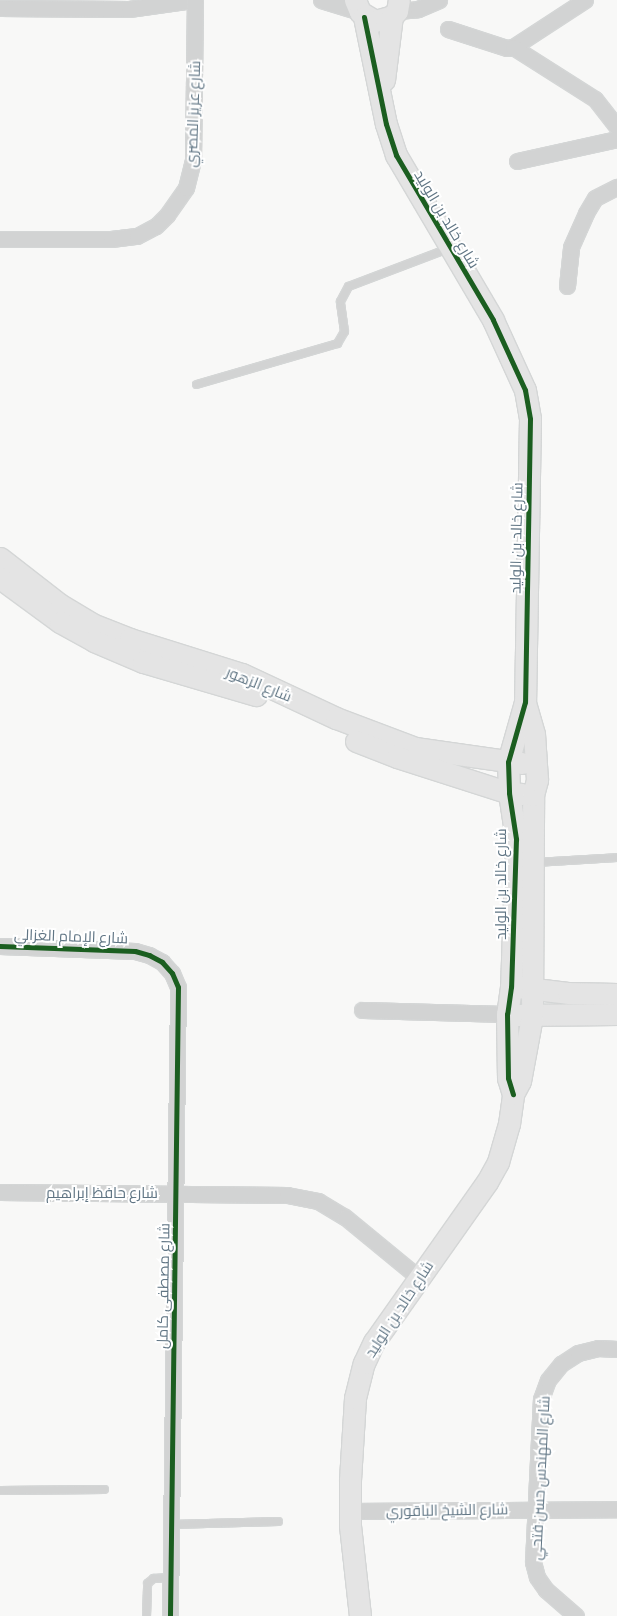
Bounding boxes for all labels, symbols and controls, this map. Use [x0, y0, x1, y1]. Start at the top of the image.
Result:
street label: شارع عزيز المصري [182, 60, 204, 168]
street label: شارع خالد بن الوليد [411, 167, 483, 271]
street label: شارع خالد بن الوليد [506, 482, 526, 594]
street label: شارع الزهور [223, 663, 295, 705]
street label: شارع خالد بن الوليد [492, 828, 510, 940]
street label: شارع الإمام الغزالي [14, 925, 128, 947]
street label: شارع حافظ إبراهيم [46, 1184, 158, 1202]
street label: شارع مصطفى كامل [153, 1223, 173, 1349]
street label: شارع خالد بن الوليد [361, 1257, 437, 1361]
street label: شارع المهندس حسن فتحي [527, 1395, 553, 1561]
street label: شارع الشيخ الباقوري [386, 1500, 508, 1520]

